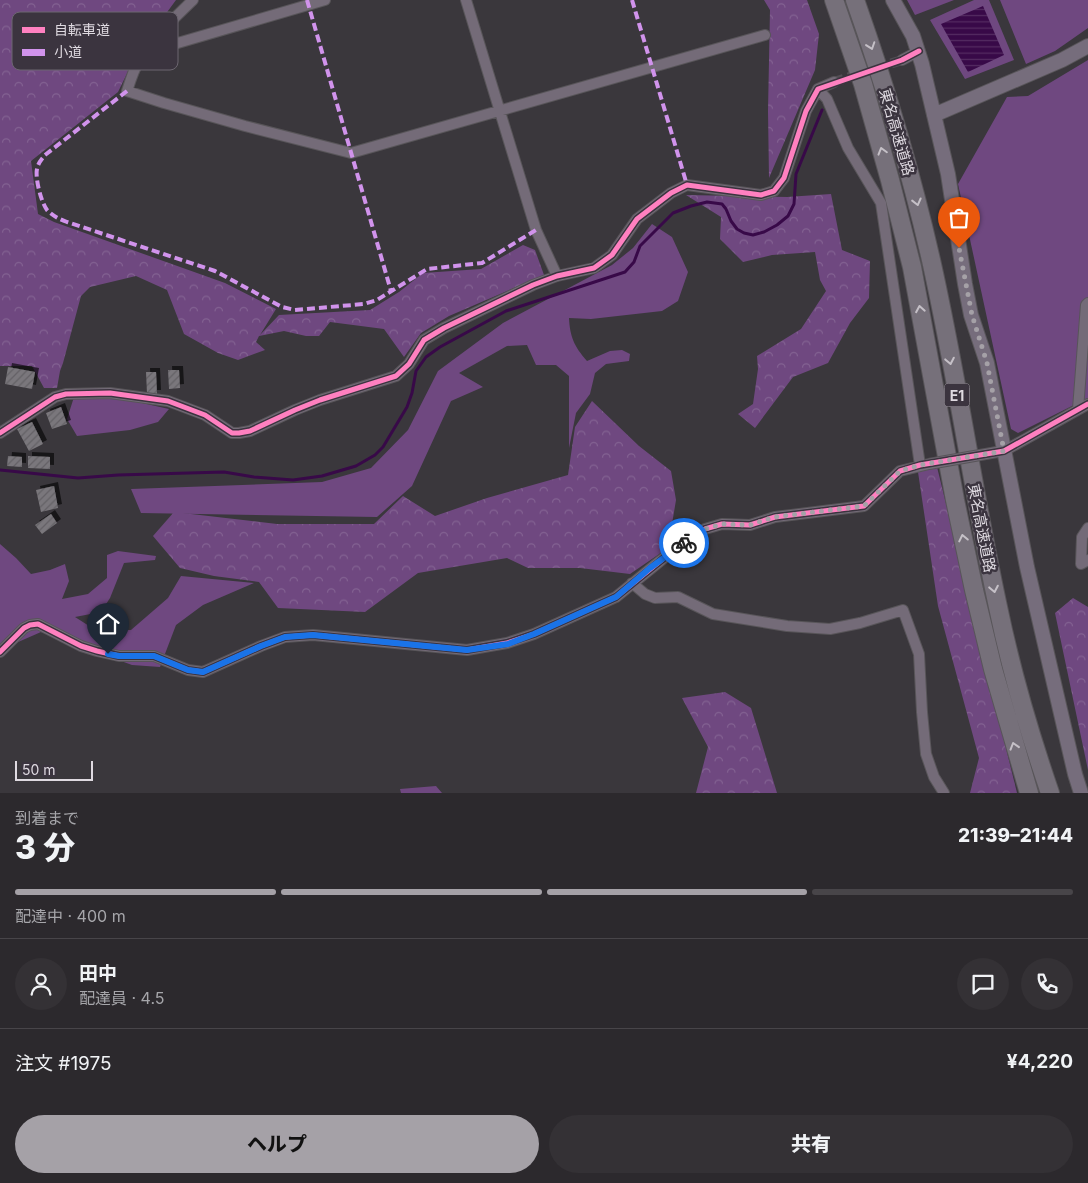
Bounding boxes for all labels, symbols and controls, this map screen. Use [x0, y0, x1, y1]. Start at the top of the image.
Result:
legend [12, 12, 178, 70]
text: 自転車道 [54, 21, 110, 38]
one-way arrow [865, 41, 875, 50]
text: 小道 [54, 43, 82, 60]
street label: 東名高速道路 [875, 86, 919, 178]
one-way arrow [877, 147, 888, 156]
one-way arrow [911, 197, 921, 205]
pin [938, 197, 980, 248]
icon: bag [945, 204, 973, 232]
one-way arrow [915, 305, 925, 314]
one-way arrow [945, 356, 955, 365]
road number: E1 [944, 384, 970, 406]
street label: 東名高速道路 [964, 482, 1000, 574]
courier [659, 518, 709, 568]
icon: bike [670, 529, 698, 557]
one-way arrow [958, 533, 968, 542]
one-way arrow [988, 585, 999, 594]
pin [87, 603, 129, 654]
icon: home [94, 610, 122, 638]
one-way arrow [1010, 743, 1020, 751]
scale bar [15, 758, 92, 781]
text: 50 m [22, 761, 56, 778]
text: 到着まで [15, 808, 79, 828]
text: 21:39–21:44 [958, 824, 1073, 847]
text: 3 分 [15, 828, 75, 867]
text: 配達中 · 400 m [15, 906, 126, 926]
button: person [15, 958, 67, 1010]
button: chat [957, 958, 1009, 1010]
button: phone [1021, 958, 1073, 1010]
text: 田中 [79, 962, 117, 985]
text: 配達員 · 4.5 [79, 988, 165, 1008]
text: ¥4,220 [1007, 1050, 1073, 1073]
text: 注文 #1975 [15, 1052, 112, 1075]
button: ヘルプ [15, 1115, 539, 1173]
button: 共有 [549, 1115, 1073, 1173]

